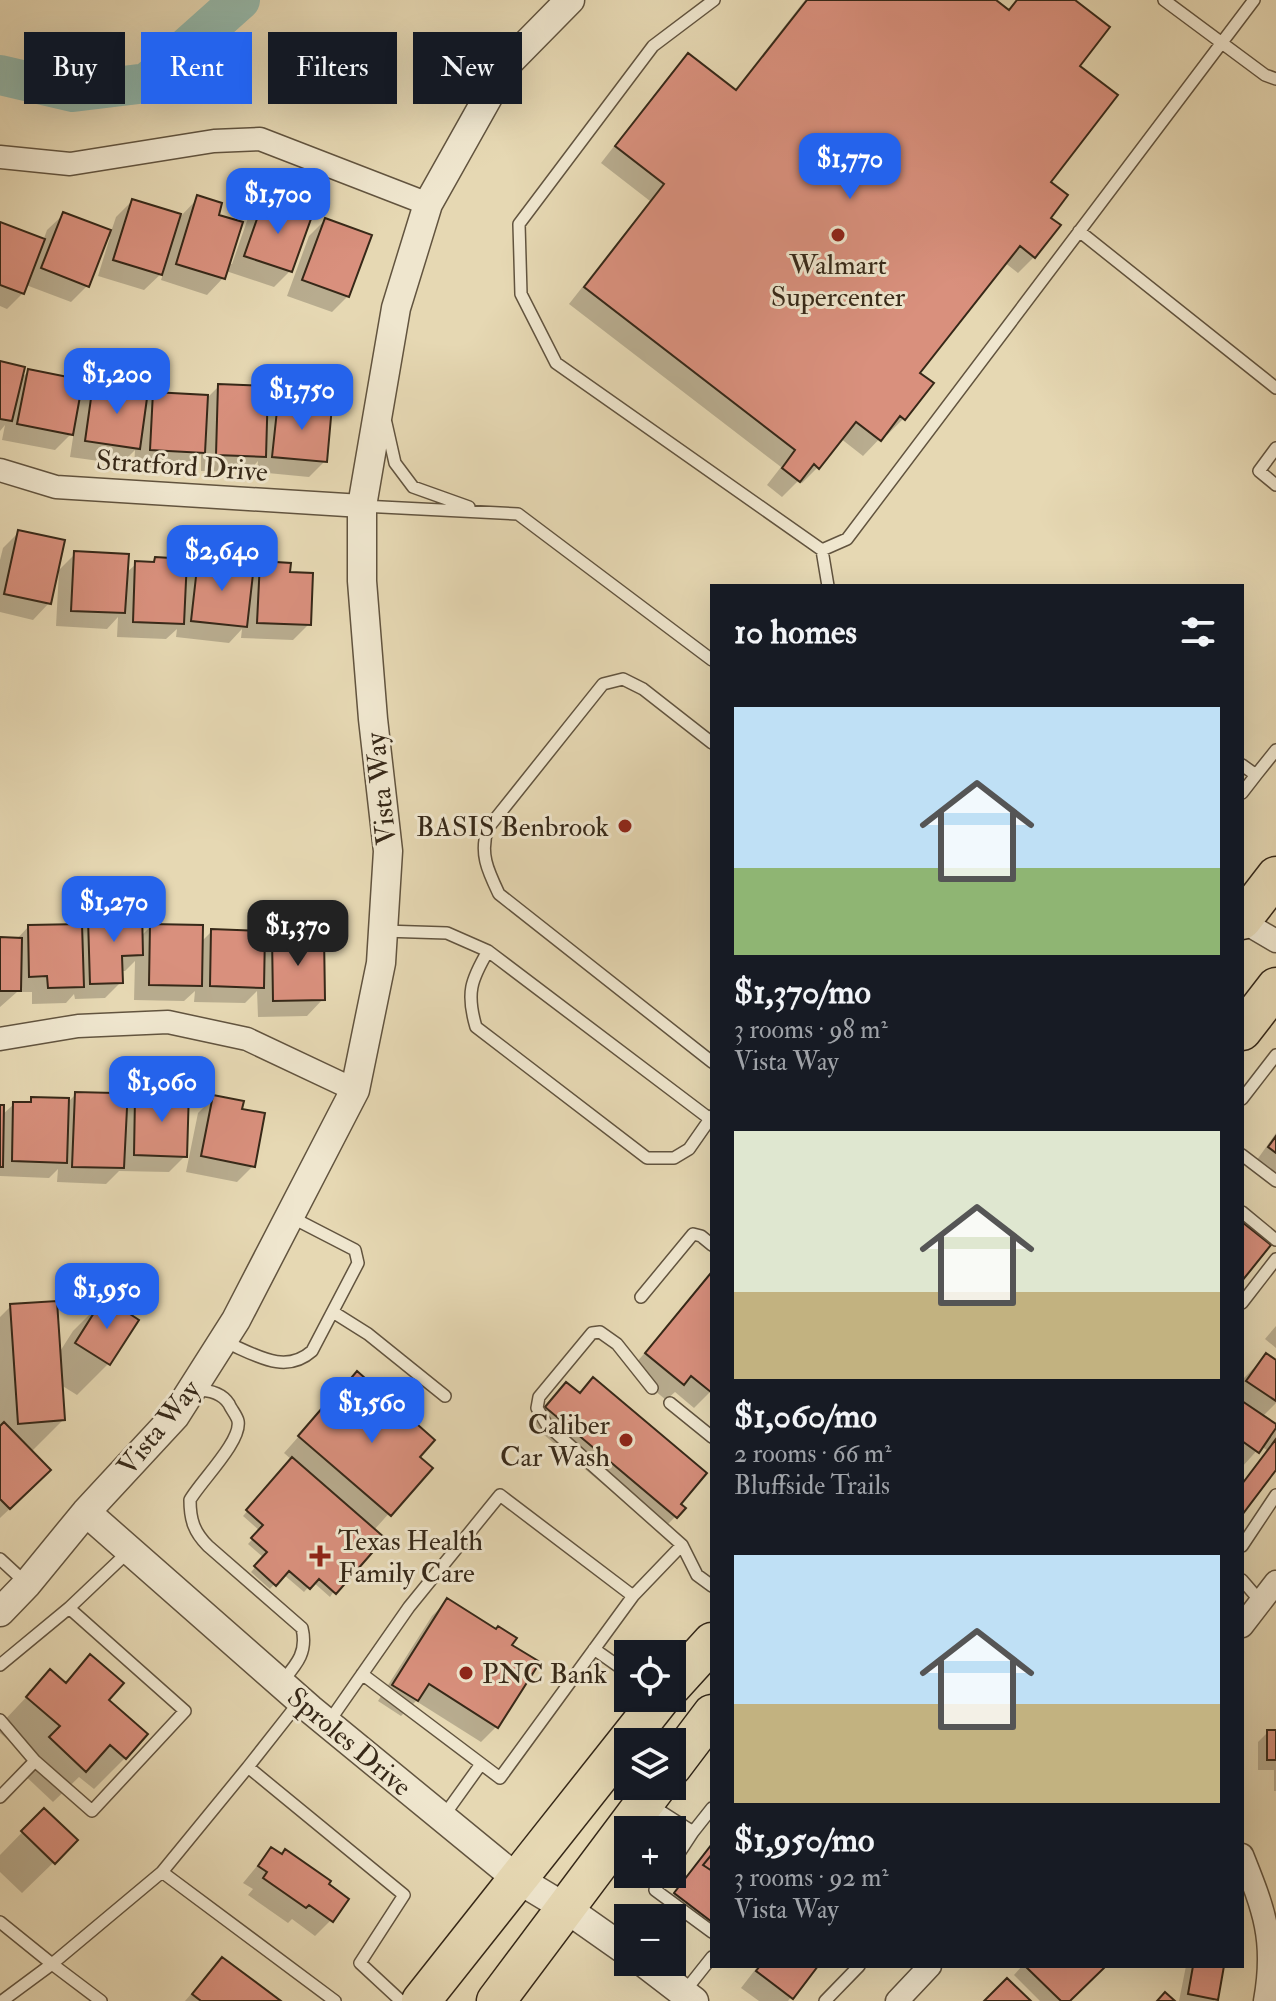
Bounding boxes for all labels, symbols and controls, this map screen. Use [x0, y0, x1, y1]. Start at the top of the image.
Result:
chip: Buy [24, 32, 125, 104]
chip: Rent [141, 32, 252, 104]
chip: Filters [268, 32, 397, 104]
chip: New [413, 32, 522, 104]
pin: $1,770 [785, 133, 915, 201]
text: $1,770 [817, 143, 883, 175]
pin: $1,700 [213, 168, 343, 236]
text: $1,700 [244, 178, 312, 210]
marker: Walmart Supercenter [829, 226, 847, 244]
place label: Walmart Supercenter [771, 248, 906, 315]
pin: $1,200 [52, 348, 182, 416]
text: $1,200 [82, 358, 152, 390]
pin: $1,750 [237, 364, 367, 432]
text: $1,750 [269, 374, 335, 406]
street label: Stratford Drive [95, 443, 269, 490]
pin: $2,640 [157, 525, 287, 593]
text: $2,640 [185, 535, 259, 567]
icon: filters [1176, 610, 1220, 654]
text: 10 homes [734, 611, 857, 654]
street label: Vista Way [358, 730, 405, 847]
icon: home [905, 759, 1049, 903]
place label: BASIS Benbrook [416, 810, 610, 845]
marker: BASIS Benbrook [616, 817, 634, 835]
pin: $1,270 [49, 876, 179, 944]
text: $1,270 [80, 886, 148, 918]
pin: $1,370 [233, 900, 363, 968]
text: $1,370 [265, 910, 331, 942]
text: $1,370/mo [734, 971, 871, 1014]
text: 3 rooms · 98 m² [734, 1014, 888, 1046]
text: Vista Way [734, 1046, 839, 1078]
pin: $1,060 [97, 1056, 227, 1124]
text: $1,060 [127, 1066, 197, 1098]
icon: home [905, 1183, 1049, 1327]
pin: $1,950 [42, 1263, 172, 1331]
text: $1,950 [73, 1273, 141, 1305]
street label: Vista Way [110, 1373, 209, 1483]
pin: $1,560 [307, 1377, 437, 1445]
text: $1,560 [338, 1387, 406, 1419]
text: $1,060/mo [734, 1395, 877, 1438]
place label: Caliber Car Wash [500, 1408, 611, 1475]
marker: Caliber Car Wash [617, 1431, 635, 1449]
text: 2 rooms · 66 m² [734, 1438, 892, 1470]
text: Bluffside Trails [734, 1470, 890, 1502]
place label: Texas Health Family Care [338, 1524, 483, 1591]
marker: Texas Health Family Care [309, 1545, 331, 1567]
icon: home [905, 1607, 1049, 1751]
map controls [614, 1640, 686, 1976]
button: locate [614, 1640, 686, 1712]
place label: PNC Bank [482, 1657, 608, 1692]
marker: PNC Bank [457, 1664, 475, 1682]
street label: Sproles Drive [280, 1680, 419, 1804]
button: layers [614, 1728, 686, 1800]
button: + [614, 1816, 686, 1888]
text: $1,950/mo [734, 1819, 874, 1862]
text: 3 rooms · 92 m² [734, 1862, 889, 1894]
text: Vista Way [734, 1894, 839, 1926]
button: − [614, 1904, 686, 1976]

